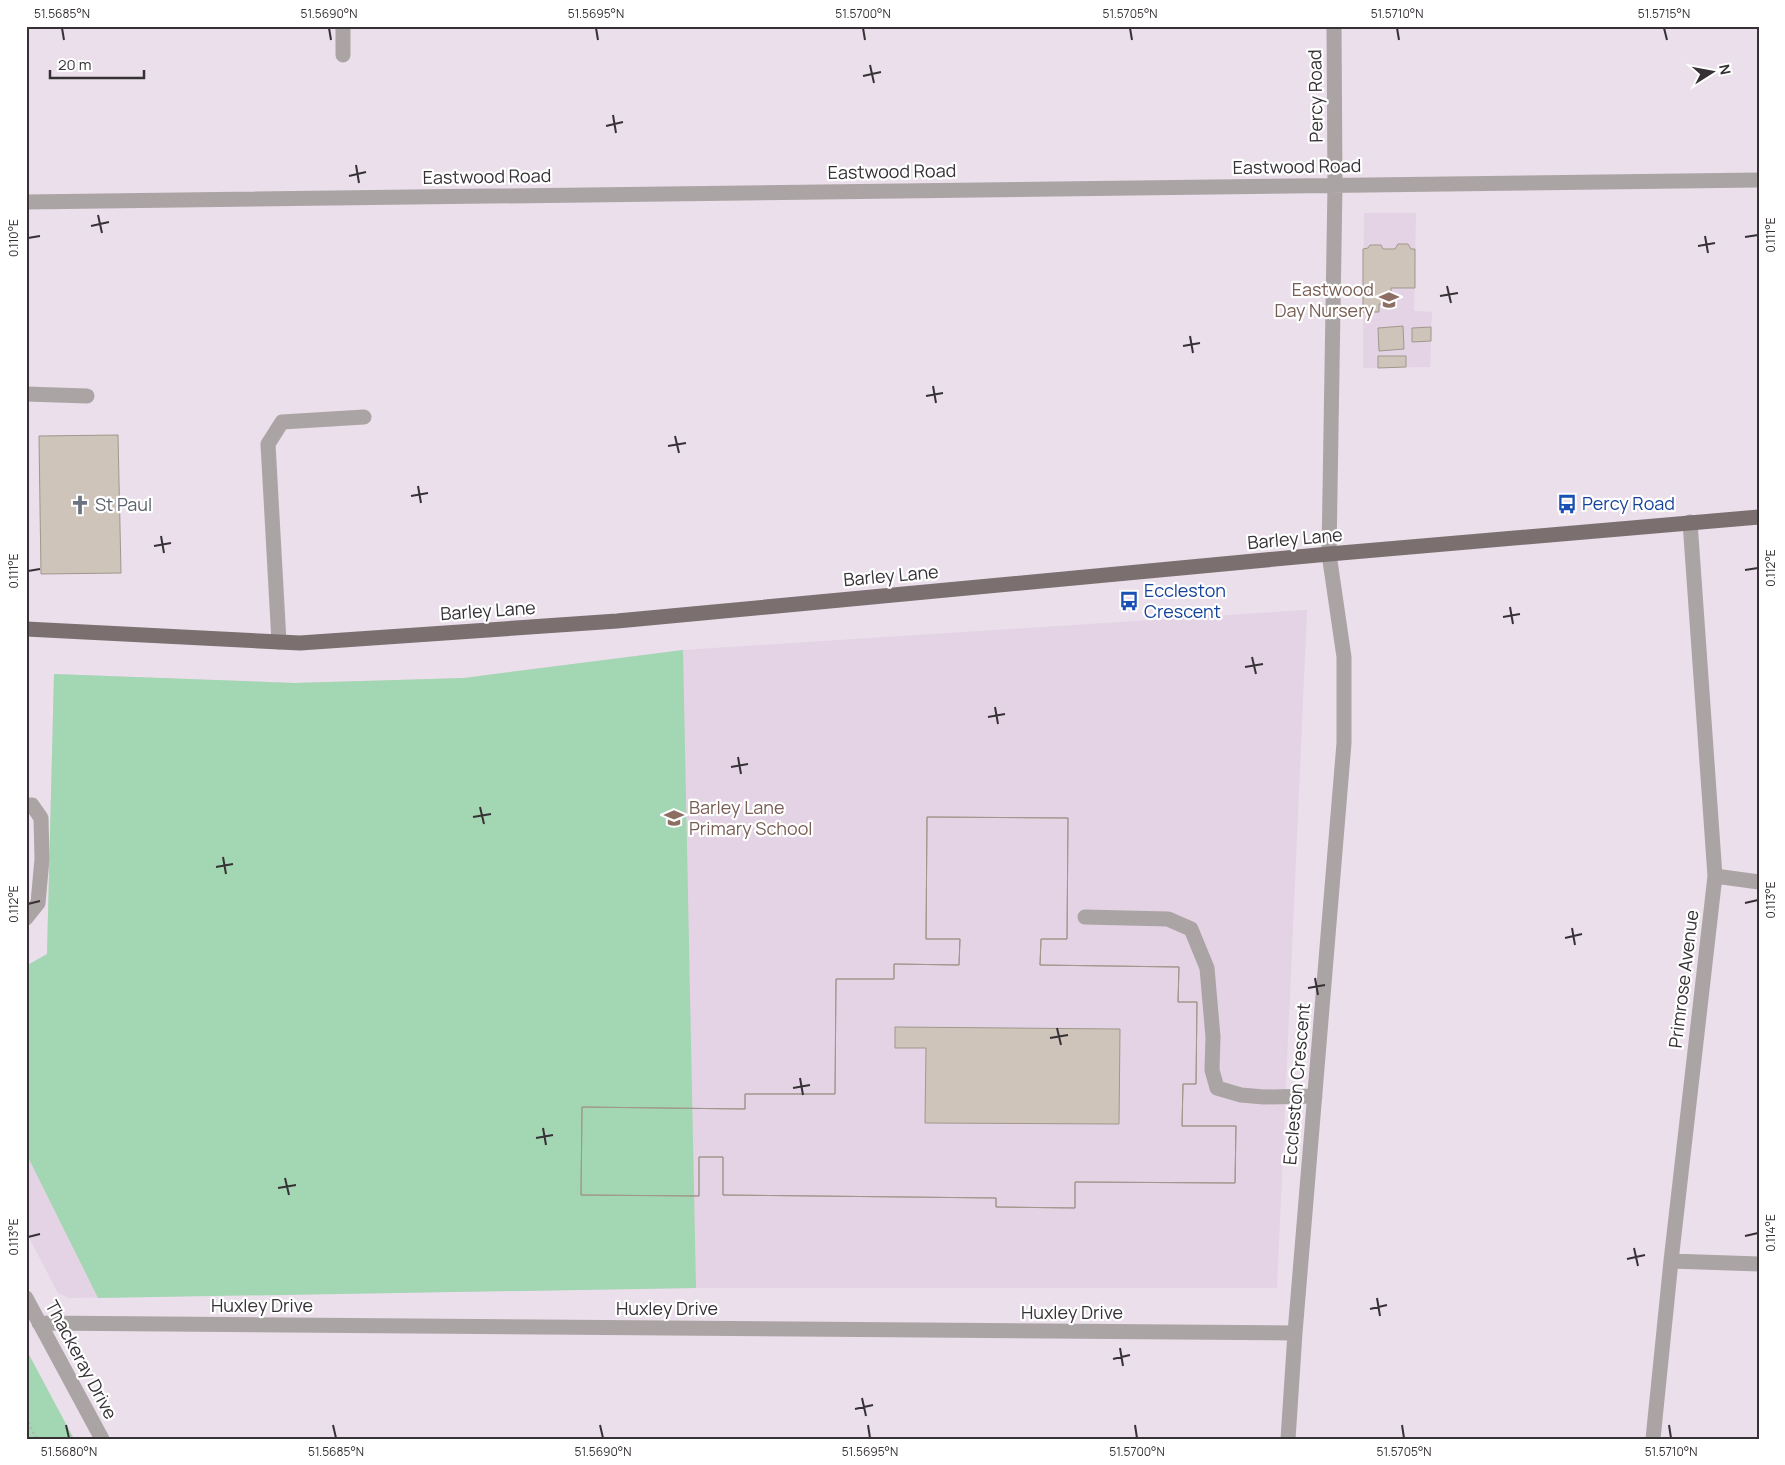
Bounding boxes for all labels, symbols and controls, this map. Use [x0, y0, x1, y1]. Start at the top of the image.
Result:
text: 51.5685°N [34, 5, 90, 22]
text: 51.5690°N [301, 5, 357, 22]
text: 51.5695°N [568, 5, 624, 22]
text: 51.5700°N [835, 5, 891, 22]
text: 51.5705°N [1103, 5, 1158, 22]
text: 51.5710°N [1371, 5, 1423, 22]
text: 51.5715°N [1638, 5, 1690, 22]
scale bar [50, 48, 144, 80]
north arrow [1688, 48, 1738, 98]
street label: Percy Road [1302, 49, 1328, 143]
text: 20 m [58, 54, 91, 75]
text: N [1715, 63, 1736, 76]
street label: Eastwood Road [1232, 153, 1361, 179]
street label: Eastwood Road [827, 158, 956, 184]
street label: Eastwood Road [422, 163, 551, 189]
text: 0.111°E [1762, 217, 1779, 253]
text: 0.110°E [5, 219, 22, 257]
place label: Eastwood Day Nursery [1274, 277, 1374, 322]
school or university icon: Eastwood Day Nursery [1378, 289, 1400, 311]
place label: Percy Road [1582, 491, 1675, 515]
place label: St Paul [95, 492, 152, 516]
bus stop icon: Percy Road [1556, 493, 1578, 515]
church icon: St Paul [69, 494, 91, 516]
street label: Barley Lane [1246, 522, 1344, 554]
text: 0.112°E [1762, 549, 1779, 587]
text: 0.111°E [5, 553, 22, 589]
street label: Barley Lane [842, 559, 940, 591]
place label: Eccleston Crescent [1144, 578, 1226, 623]
bus stop icon: Eccleston Crescent [1118, 590, 1140, 612]
street label: Barley Lane [439, 595, 536, 625]
place label: Barley Lane Primary School [689, 795, 813, 840]
school or university icon: Barley Lane Primary School [663, 807, 685, 829]
text: 0.113°E [1762, 881, 1779, 919]
text: 0.112°E [5, 885, 22, 923]
street label: Primrose Avenue [1663, 908, 1703, 1049]
street label: Eccleston Crescent [1277, 1002, 1315, 1166]
text: 0.114°E [1762, 1214, 1779, 1252]
text: 0.113°E [5, 1218, 22, 1256]
street label: Huxley Drive [211, 1293, 313, 1317]
street label: Thackeray Drive [40, 1296, 123, 1423]
street label: Huxley Drive [616, 1296, 718, 1320]
street label: Huxley Drive [1021, 1300, 1123, 1324]
text: 51.5680°N [41, 1443, 97, 1460]
text: 51.5685°N [308, 1443, 364, 1460]
text: 51.5690°N [575, 1443, 631, 1460]
text: 51.5695°N [842, 1443, 898, 1460]
text: 51.5700°N [1109, 1443, 1165, 1460]
text: 51.5705°N [1377, 1443, 1432, 1460]
text: 51.5710°N [1645, 1443, 1697, 1460]

